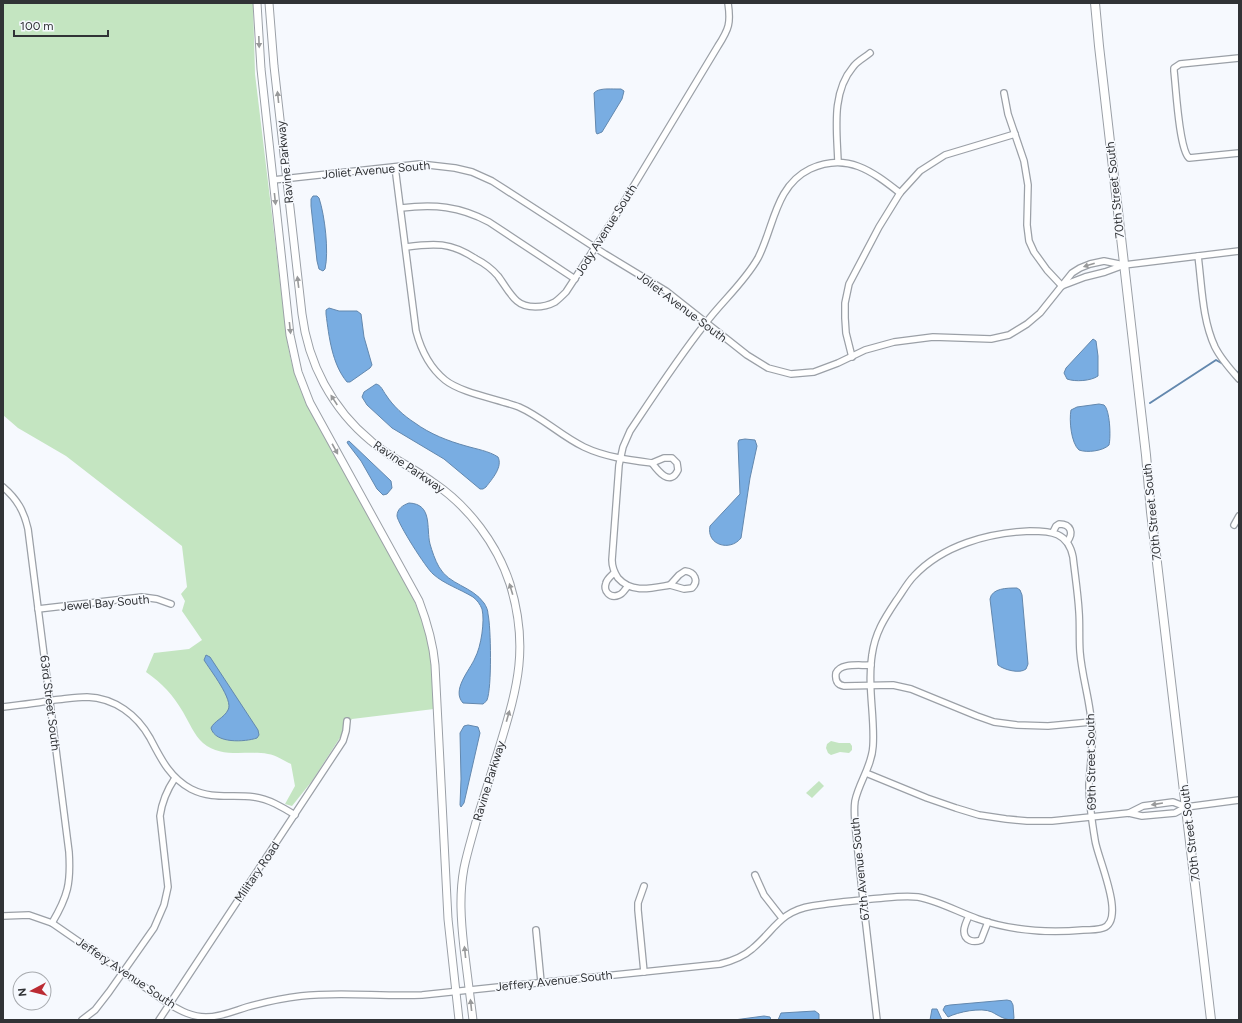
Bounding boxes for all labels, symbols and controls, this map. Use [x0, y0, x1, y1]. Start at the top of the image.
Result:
scale bar [14, 12, 108, 38]
text: 100 m [20, 19, 54, 33]
one-way arrow [256, 36, 263, 48]
one-way arrow [275, 91, 281, 103]
street label: Ravine Parkway [274, 119, 296, 204]
street label: 70th Street South [1103, 141, 1127, 239]
street label: Joliet Avenue South [321, 158, 431, 182]
street label: Jody Avenue South [572, 181, 640, 278]
one-way arrow [272, 193, 279, 205]
one-way arrow [1083, 262, 1095, 268]
street label: Joliet Avenue South [634, 269, 730, 345]
one-way arrow [295, 276, 301, 288]
one-way arrow [286, 322, 293, 334]
one-way arrow [330, 395, 338, 405]
street label: Ravine Parkway [371, 438, 448, 496]
one-way arrow [331, 443, 338, 455]
street label: 70th Street South [1140, 463, 1164, 561]
one-way arrow [508, 582, 514, 594]
street label: Jewel Bay South [60, 592, 150, 614]
street label: 63rd Street South [37, 654, 63, 752]
one-way arrow [505, 710, 511, 722]
street label: 69th Street South [1083, 713, 1099, 810]
street label: Ravine Parkway [470, 739, 508, 823]
street label: 70th Street South [1177, 784, 1203, 882]
one-way arrow [1151, 801, 1163, 807]
street label: 67th Avenue South [848, 817, 872, 921]
street label: Military Road [232, 839, 282, 905]
street label: Jeffery Avenue South [73, 934, 179, 1012]
one-way arrow [462, 946, 468, 958]
street label: Jeffery Avenue South [495, 968, 613, 994]
north arrow [12, 971, 52, 1011]
text: N [16, 987, 30, 997]
one-way arrow [468, 999, 474, 1011]

